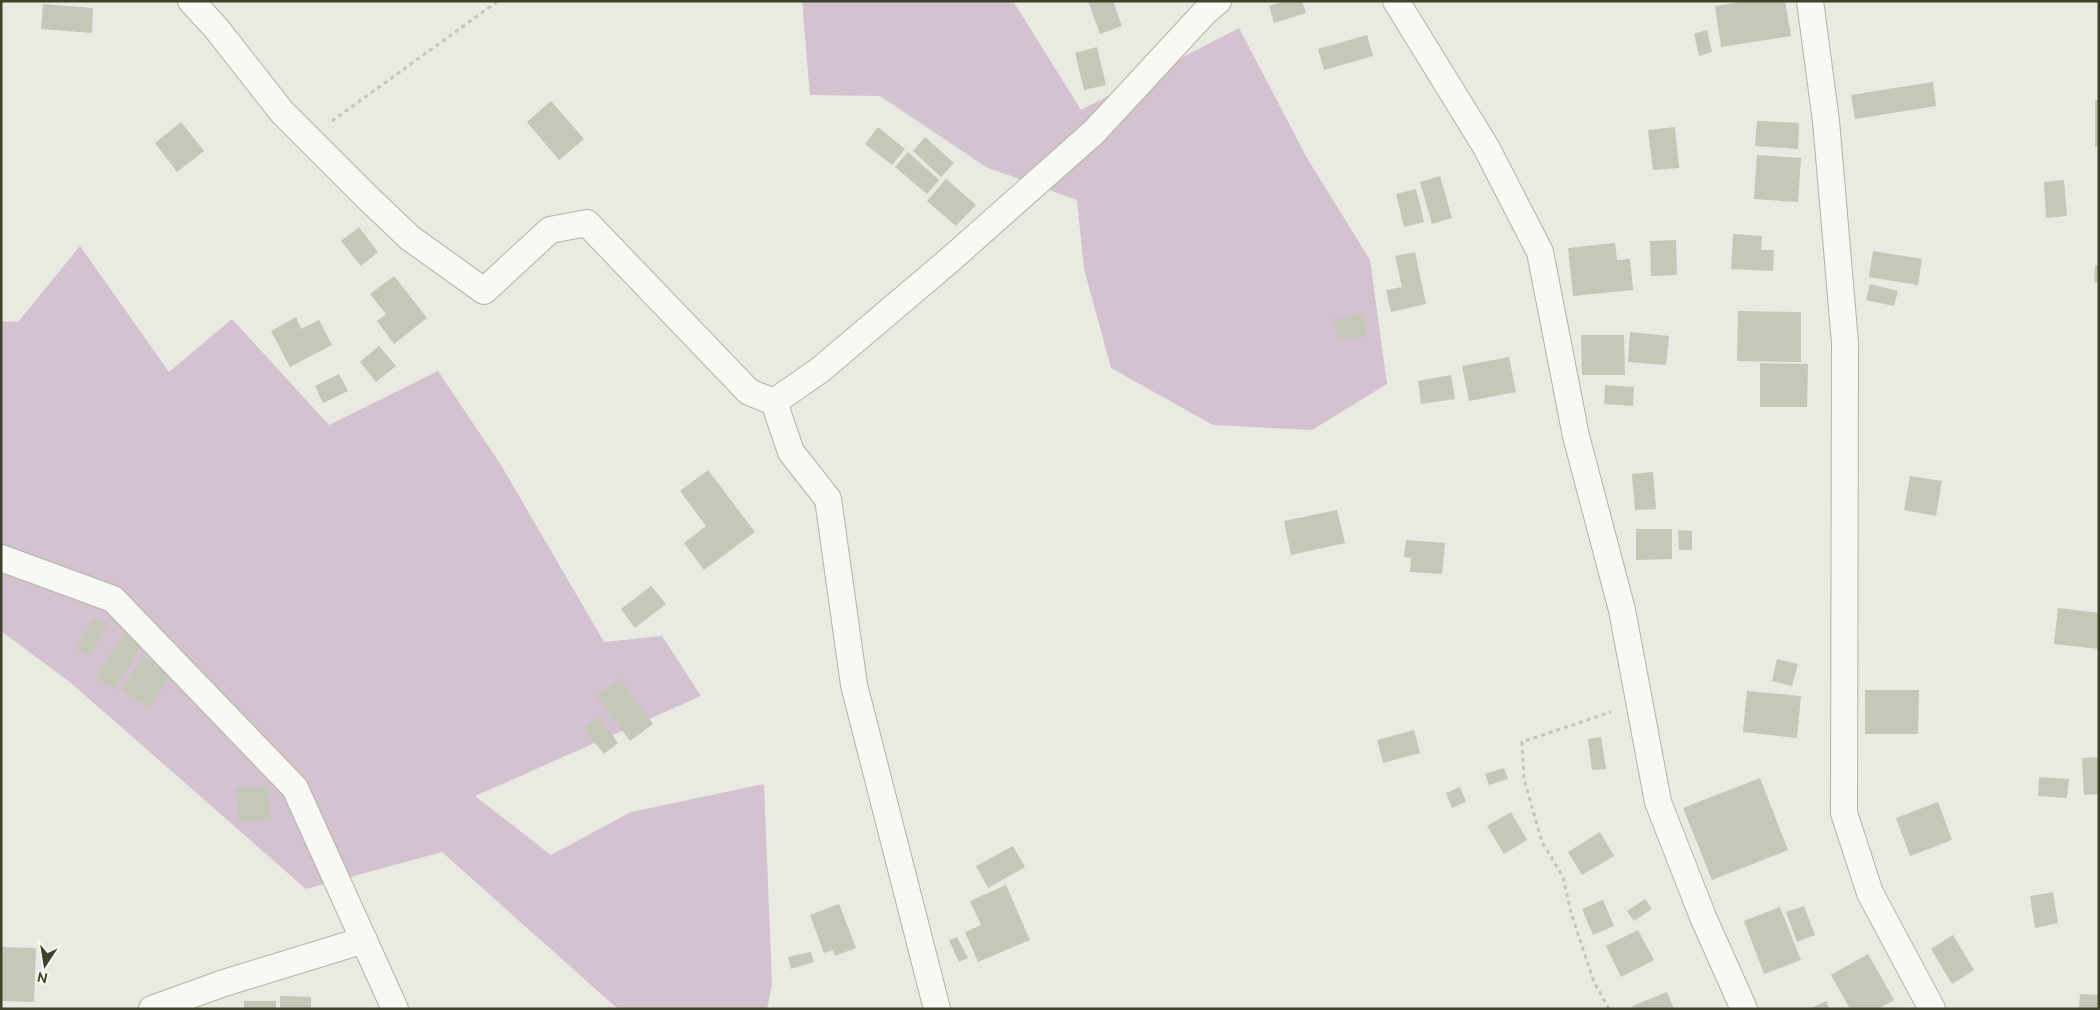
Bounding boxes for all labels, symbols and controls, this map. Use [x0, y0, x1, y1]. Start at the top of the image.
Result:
north arrow [20, 940, 70, 990]
text: N [36, 969, 49, 987]

